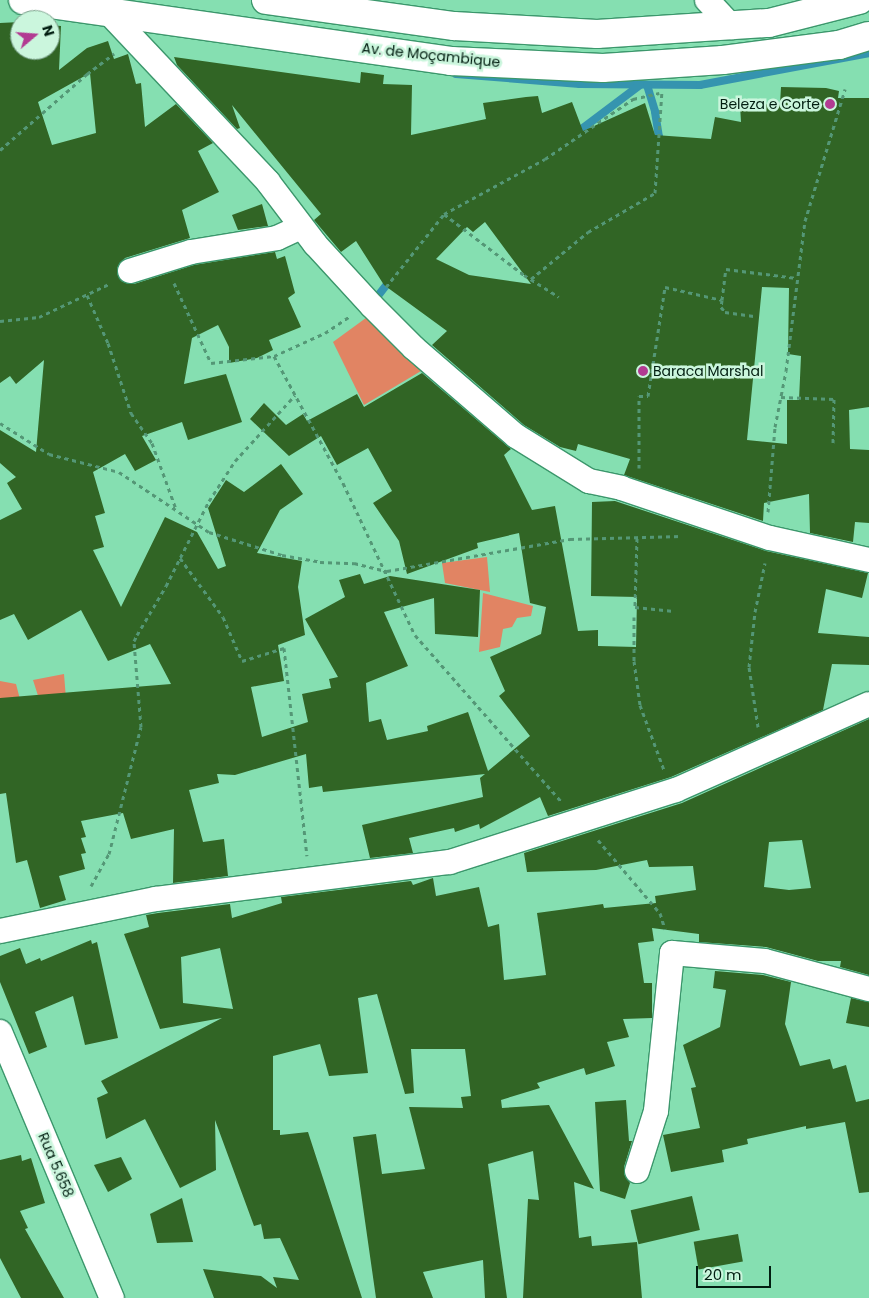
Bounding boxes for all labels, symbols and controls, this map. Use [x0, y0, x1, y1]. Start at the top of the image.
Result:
north arrow [10, 10, 60, 60]
text: N [37, 23, 59, 39]
street label: Av. de Moçambique [361, 39, 501, 71]
place label: Beleza e Corte [720, 96, 820, 112]
marker: Beleza e Corte [824, 98, 836, 110]
place label: Baraca Marshal [653, 363, 763, 379]
marker: Baraca Marshal [637, 365, 649, 377]
street label: Rua 5.658 [35, 1130, 77, 1200]
scale bar [699, 1256, 774, 1288]
text: 20 m [704, 1264, 742, 1285]

